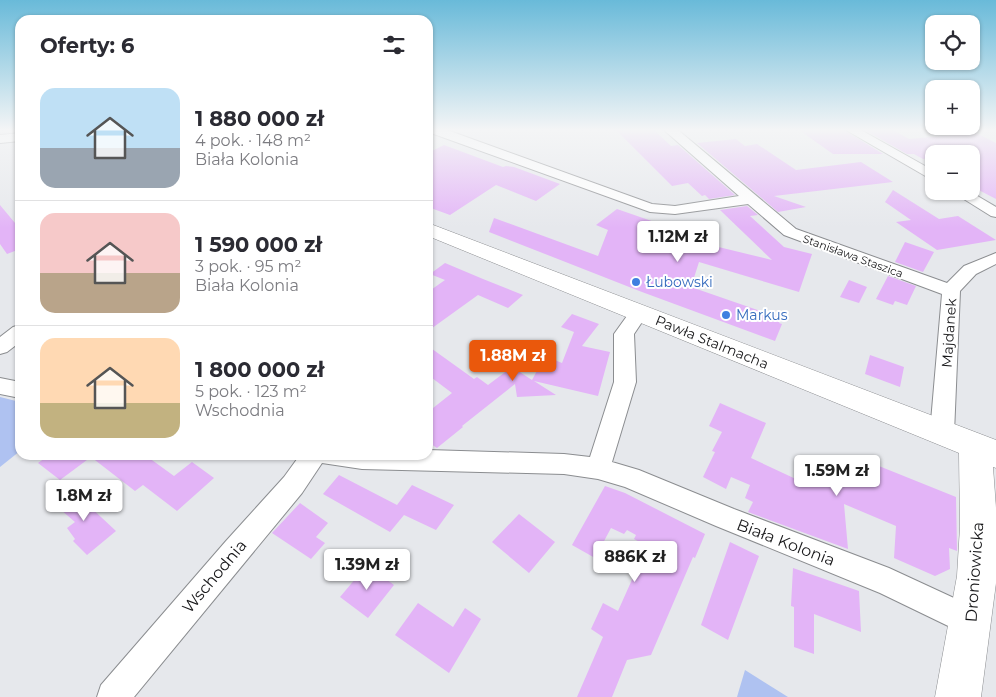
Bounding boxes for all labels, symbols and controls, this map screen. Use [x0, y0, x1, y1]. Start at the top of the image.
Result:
map controls [925, 15, 980, 200]
button: locate [925, 15, 980, 70]
icon: filters [380, 31, 408, 59]
text: Oferty: 6 [40, 33, 134, 58]
button: + [925, 80, 980, 135]
text: 1 880 000 zł [195, 106, 324, 131]
icon: home [80, 108, 140, 168]
text: 4 pok. · 148 m² [195, 131, 311, 150]
button: − [925, 145, 980, 200]
text: Biała Kolonia [195, 150, 299, 169]
pin: 1.12M zł [626, 220, 730, 263]
text: 1.12M zł [648, 227, 708, 246]
street label: Stanisława Staszica [801, 231, 905, 281]
text: 1 590 000 zł [195, 232, 322, 257]
icon: home [80, 233, 140, 293]
text: 3 pok. · 95 m² [195, 257, 301, 276]
place label: Łubowski [646, 273, 713, 291]
text: Biała Kolonia [195, 276, 299, 295]
marker: Łubowski [630, 276, 642, 288]
street label: Majdanek [938, 297, 960, 368]
place label: Markus [736, 306, 788, 324]
marker: Markus [720, 309, 732, 321]
street label: Pawła Stalmacha [653, 311, 771, 373]
pin: 1.88M zł [461, 340, 565, 382]
text: 1.88M zł [480, 346, 546, 365]
text: 1 800 000 zł [195, 357, 325, 382]
icon: home [80, 358, 140, 418]
text: 5 pok. · 123 m² [195, 382, 307, 401]
text: Wschodnia [195, 401, 285, 420]
pin: 1.59M zł [785, 454, 889, 497]
text: 1.59M zł [805, 461, 869, 480]
pin: 1.8M zł [38, 480, 130, 522]
text: 1.8M zł [57, 486, 111, 505]
street label: Biała Kolonia [734, 515, 838, 570]
street label: Droniowicka [962, 521, 987, 623]
street label: Wschodnia [178, 536, 251, 617]
pin: 886K zł [589, 540, 681, 583]
text: 886K zł [604, 547, 666, 566]
pin: 1.39M zł [315, 548, 419, 591]
text: 1.39M zł [335, 555, 399, 574]

